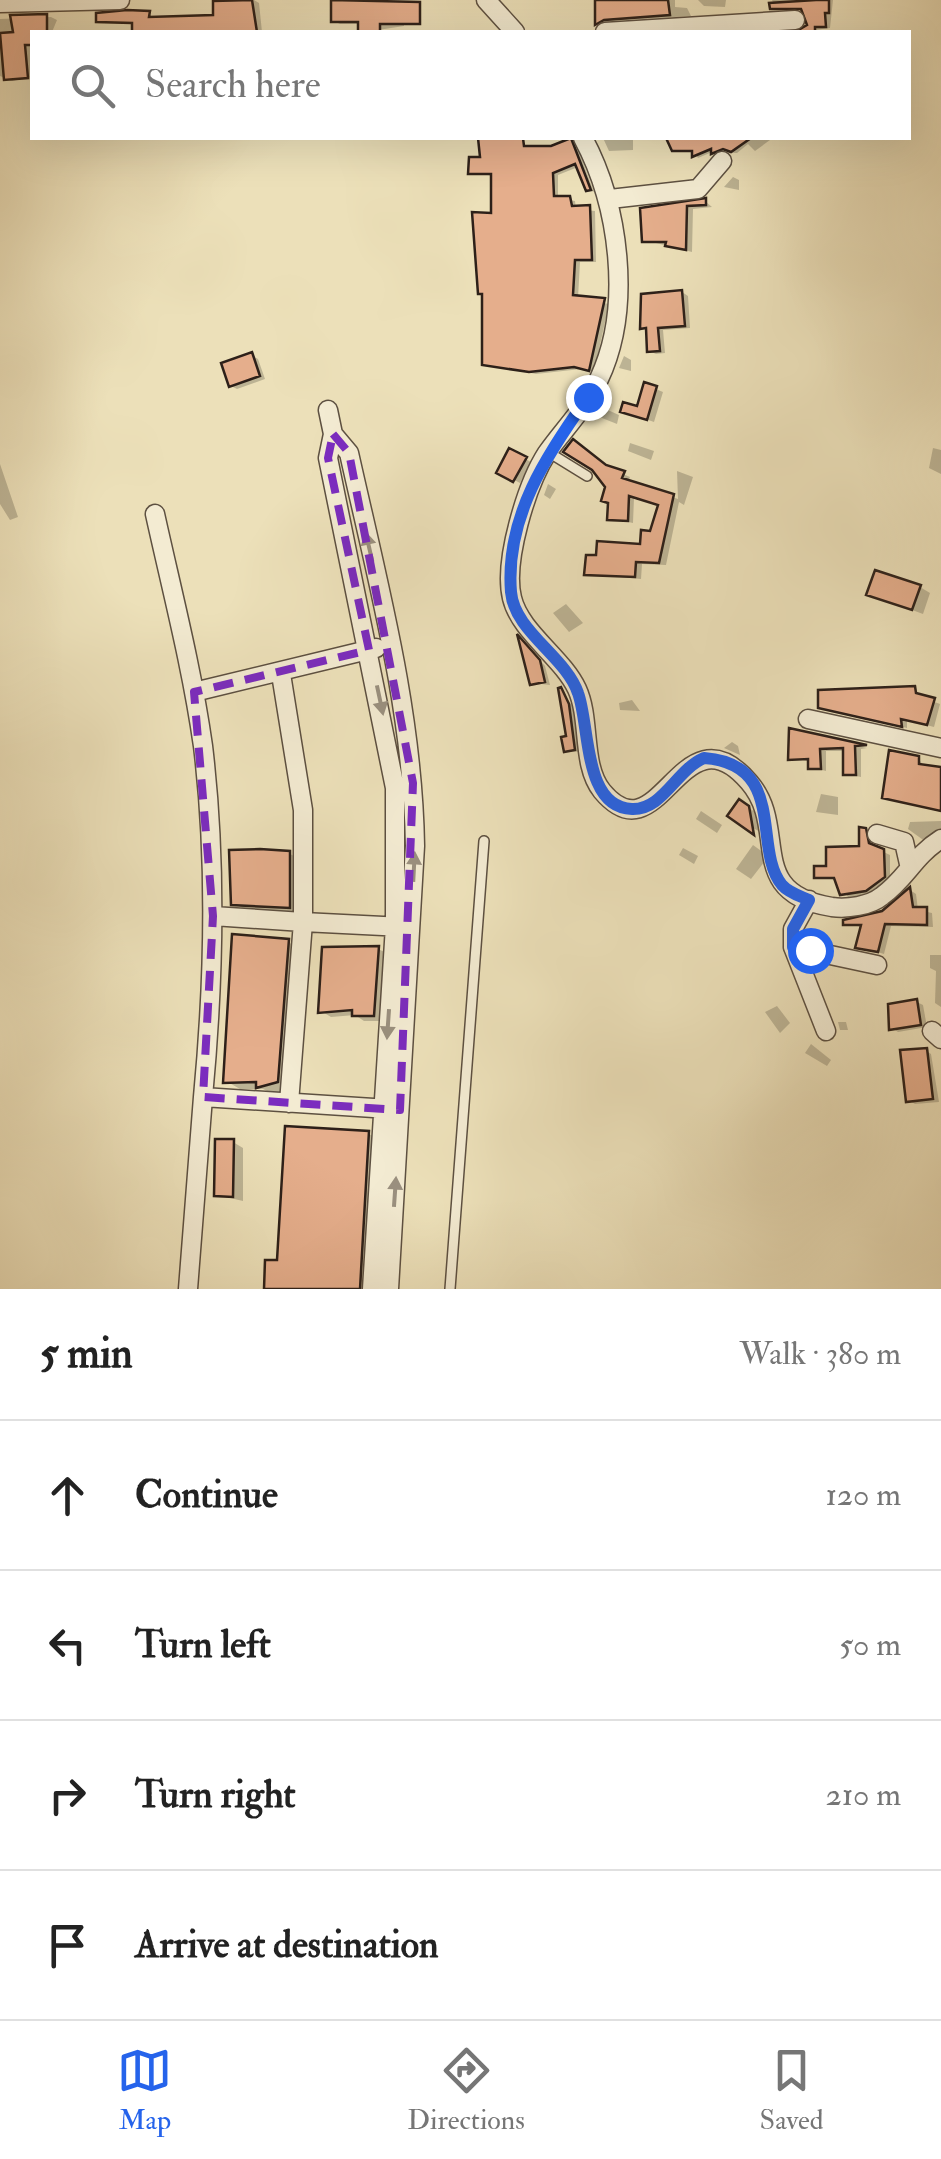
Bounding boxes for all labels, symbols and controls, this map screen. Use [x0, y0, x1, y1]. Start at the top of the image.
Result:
search box [30, 30, 911, 140]
icon: search [65, 58, 120, 113]
text: Search here [145, 61, 321, 109]
route end [566, 375, 612, 421]
one-way arrow [361, 531, 377, 562]
one-way arrow [373, 685, 388, 716]
one-way arrow [406, 851, 422, 883]
route start [788, 928, 834, 974]
one-way arrow [379, 1008, 395, 1040]
one-way arrow [387, 1175, 403, 1207]
text: 5 min [40, 1328, 133, 1380]
text: Walk · 380 m [740, 1334, 901, 1374]
icon: ahead [40, 1468, 95, 1523]
text: Continue [135, 1471, 278, 1519]
text: 120 m [825, 1475, 901, 1515]
icon: left [40, 1618, 95, 1673]
text: Turn left [135, 1621, 271, 1669]
text: 50 m [839, 1625, 901, 1665]
icon: right [40, 1768, 95, 1823]
text: Turn right [135, 1771, 296, 1819]
text: 210 m [826, 1775, 901, 1815]
icon: arrive [40, 1918, 95, 1973]
text: Arrive at destination [135, 1921, 439, 1969]
tab: Map [117, 2043, 172, 2138]
tab: Directions [407, 2043, 525, 2138]
tab: Saved [760, 2043, 824, 2138]

